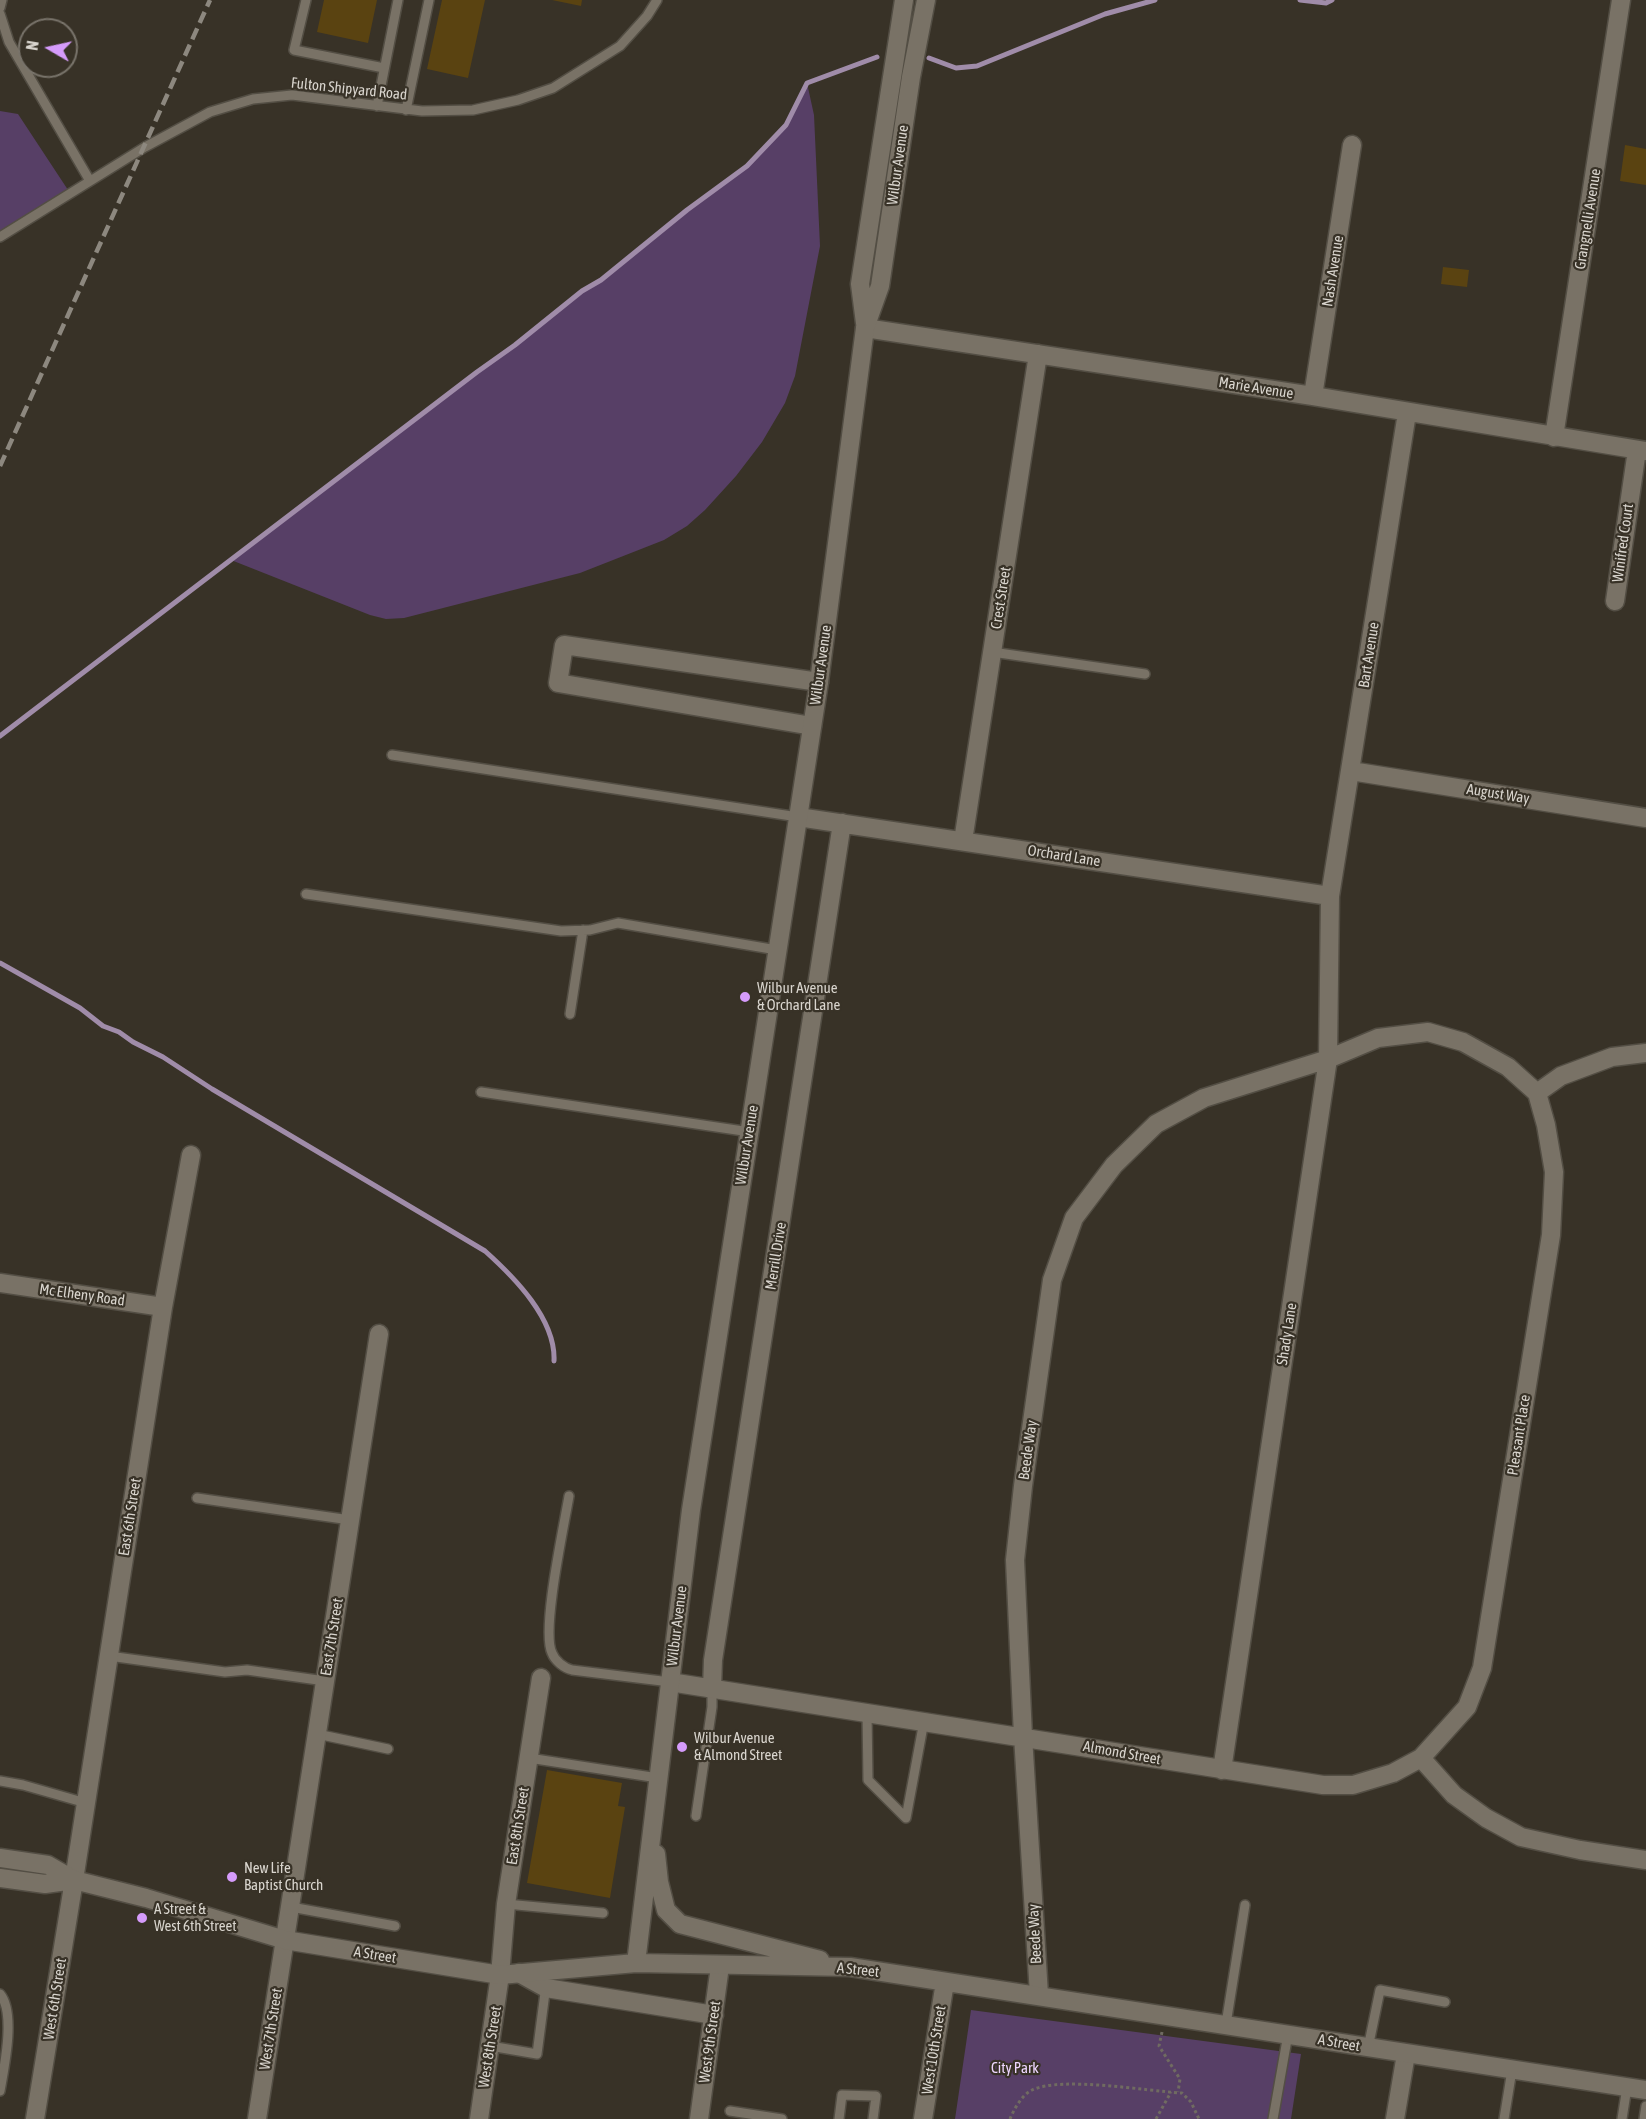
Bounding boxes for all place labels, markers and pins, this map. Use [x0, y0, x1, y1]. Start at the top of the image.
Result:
place label: Wilbur Avenue & Orchard Lane [757, 979, 840, 1014]
marker: Wilbur Avenue & Orchard Lane [738, 990, 752, 1004]
place label: Wilbur Avenue & Almond Street [694, 1729, 782, 1764]
marker: Wilbur Avenue & Almond Street [675, 1740, 689, 1754]
place label: New Life Baptist Church [244, 1859, 323, 1894]
marker: New Life Baptist Church [225, 1870, 239, 1884]
place label: A Street & West 6th Street [154, 1900, 237, 1935]
marker: A Street & West 6th Street [135, 1911, 149, 1925]

